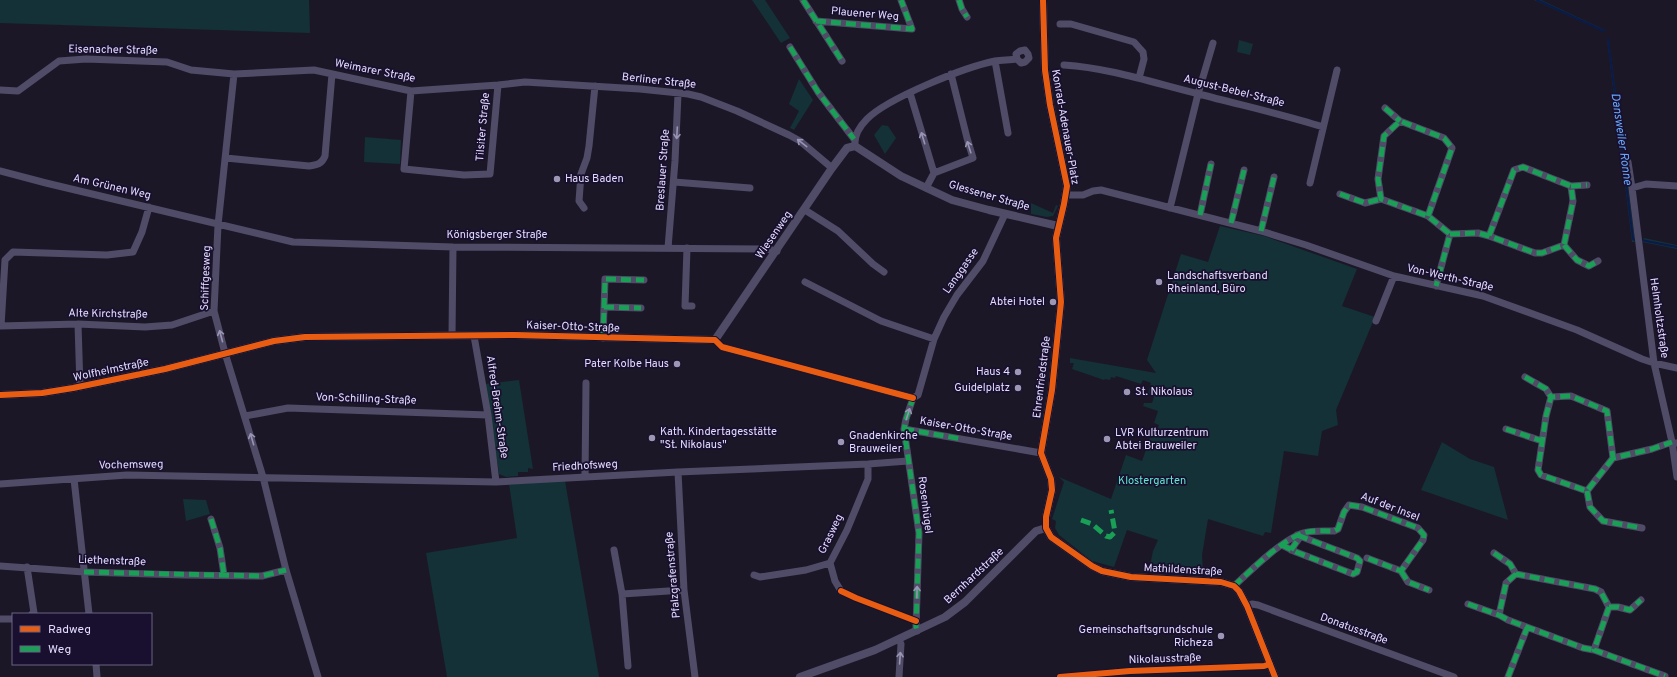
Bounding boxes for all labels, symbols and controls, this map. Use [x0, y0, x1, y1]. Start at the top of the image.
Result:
street label: Plauener Weg [830, 4, 900, 24]
street label: Eisenacher Straße [68, 42, 158, 58]
street label: Weimarer Straße [333, 56, 417, 86]
street label: Konrad-Adenauer-Platz [1048, 68, 1082, 186]
street label: Berliner Straße [621, 70, 697, 92]
street label: August-Bebel-Straße [1182, 72, 1286, 110]
street label: Tilsiter Straße [473, 92, 493, 162]
water label: Dansweiler Ronne [1607, 92, 1635, 187]
one-way arrow [673, 126, 680, 139]
street label: Breslauer Straße [653, 129, 673, 211]
one-way arrow [919, 132, 926, 145]
one-way arrow [796, 139, 807, 148]
one-way arrow [965, 141, 973, 153]
street label: Am Grünen Weg [72, 171, 152, 203]
place label: Haus Baden [565, 172, 624, 186]
marker: Haus Baden [552, 174, 562, 184]
street label: Glessener Straße [947, 178, 1031, 214]
street label: Wiesenweg [753, 208, 795, 262]
street label: Königsberger Straße [446, 228, 548, 242]
street label: Schiffgesweg [198, 245, 214, 311]
street label: Langgasse [940, 245, 982, 297]
street label: Von-Werth-Straße [1405, 261, 1495, 295]
place label: Landschaftsverband Rheinland, Büro [1167, 269, 1268, 296]
marker: Landschaftsverband Rheinland, Büro [1154, 277, 1164, 287]
street label: Helmholtzstraße [1646, 277, 1672, 359]
place label: Abtei Hotel [990, 295, 1045, 309]
marker: Abtei Hotel [1048, 297, 1058, 307]
street label: Alte Kirchstraße [68, 306, 148, 322]
street label: Kaiser-Otto-Straße [526, 318, 620, 336]
one-way arrow [217, 330, 224, 343]
street label: Ehrenfriedstraße [1030, 335, 1054, 419]
street label: Wolfhelmstraße [72, 355, 150, 385]
street label: Alfred-Brehm-Straße [483, 355, 511, 459]
place label: Pater Kolbe Haus [584, 357, 669, 371]
marker: Pater Kolbe Haus [672, 359, 682, 369]
place label: Haus 4 [976, 365, 1010, 379]
marker: Haus 4 [1013, 367, 1023, 377]
place label: Guidelplatz [954, 381, 1010, 395]
marker: Guidelplatz [1013, 383, 1023, 393]
place label: St. Nikolaus [1135, 385, 1193, 399]
marker: St. Nikolaus [1122, 387, 1132, 397]
street label: Von-Schilling-Straße [315, 390, 417, 408]
one-way arrow [904, 408, 912, 420]
street label: Kaiser-Otto-Straße [919, 414, 1013, 444]
place label: Kath. Kindertagesstätte "St. Nikolaus" [660, 425, 777, 452]
place label: LVR Kulturzentrum Abtei Brauweiler [1115, 426, 1209, 453]
place label: Gnadenkirche Brauweiler [849, 429, 918, 456]
one-way arrow [248, 433, 255, 446]
marker: Kath. Kindertagesstätte "St. Nikolaus" [647, 433, 657, 443]
marker: LVR Kulturzentrum Abtei Brauweiler [1102, 434, 1112, 444]
marker: Gnadenkirche Brauweiler [836, 437, 846, 447]
street label: Vochemsweg [98, 457, 164, 473]
street label: Friedhofsweg [552, 457, 618, 475]
park label: Klostergarten [1118, 474, 1186, 488]
street label: Rosenhügel [915, 476, 935, 534]
street label: Auf der Insel [1359, 489, 1421, 525]
street label: Grasweg [815, 512, 847, 556]
street label: Pfalzgrafenstraße [662, 531, 684, 619]
street label: Bernhardstraße [941, 545, 1007, 607]
street label: Liethenstraße [78, 553, 146, 569]
street label: Mathildenstraße [1143, 561, 1223, 579]
one-way arrow [913, 586, 920, 599]
street label: Donatusstraße [1318, 610, 1390, 648]
legend [12, 613, 152, 665]
text: Radweg [48, 622, 91, 638]
place label: Gemeinschaftsgrundschule Richeza [1079, 623, 1213, 650]
marker: Gemeinschaftsgrundschule Richeza [1216, 631, 1226, 641]
text: Weg [48, 642, 71, 658]
street label: Nikolausstraße [1128, 651, 1202, 667]
one-way arrow [896, 652, 903, 665]

